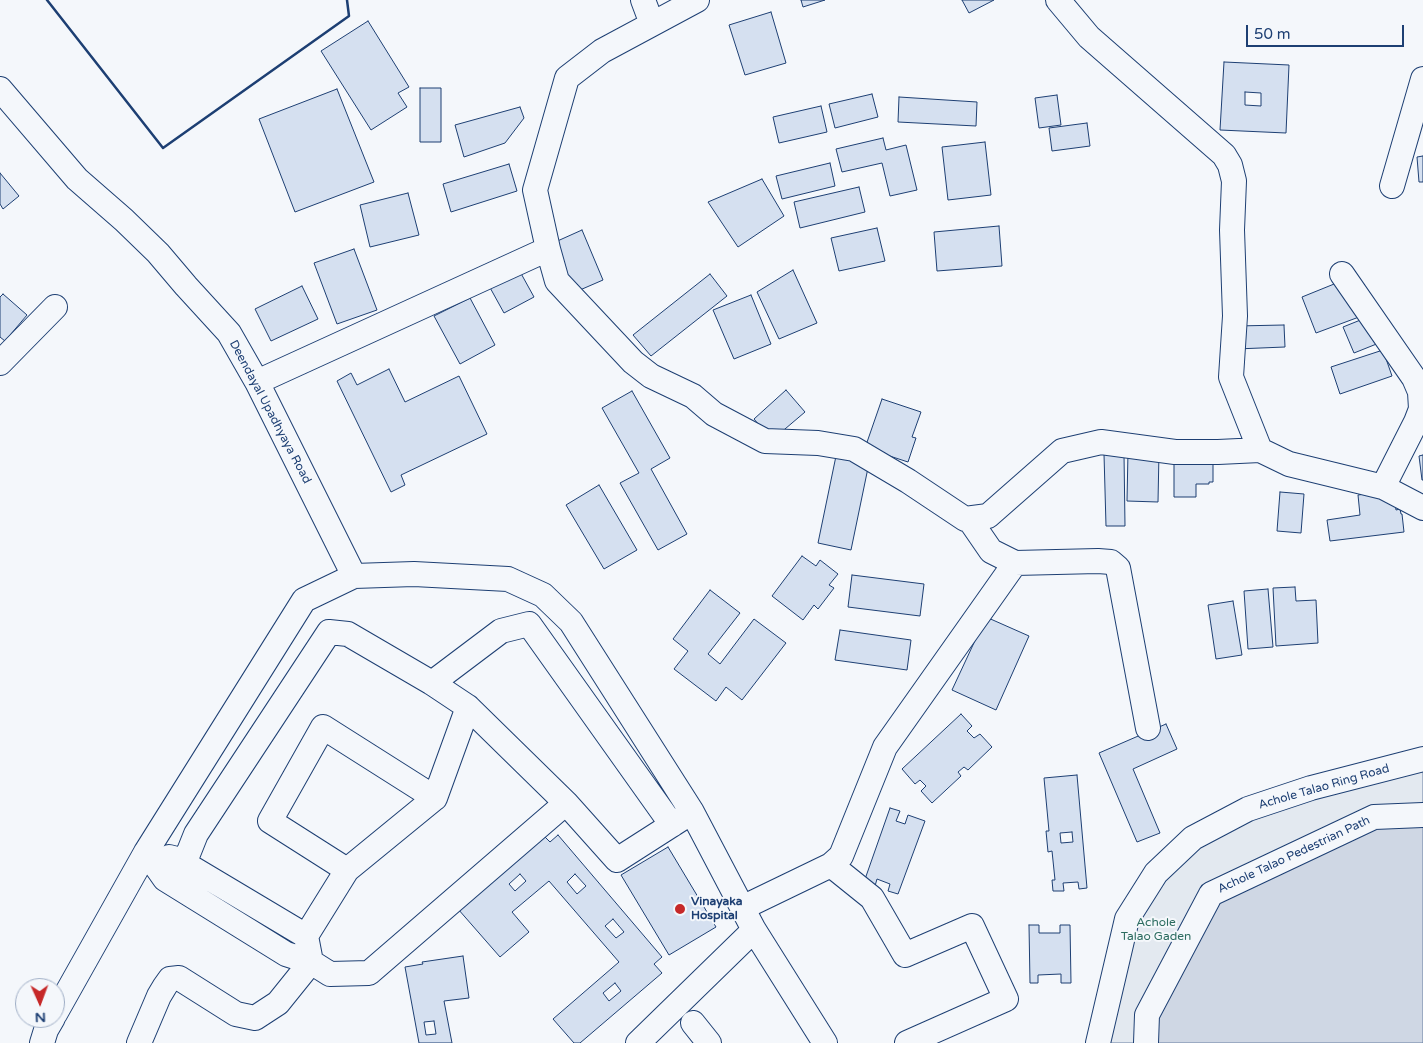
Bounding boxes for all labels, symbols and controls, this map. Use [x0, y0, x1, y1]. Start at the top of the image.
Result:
scale bar [1248, 15, 1406, 47]
text: 50 m [1254, 25, 1291, 43]
street label: Deendayal Upadhyaya Road [226, 338, 314, 486]
street label: Achole Talao Ring Road [1257, 761, 1391, 813]
street label: Achole Talao Pedestrian Path [1216, 813, 1372, 897]
place label: Vinayaka Hospital [691, 895, 742, 923]
marker: Vinayaka Hospital [673, 902, 687, 916]
park label: Achole Talao Gaden [1121, 916, 1191, 944]
north arrow [15, 978, 65, 1028]
text: N [35, 1009, 46, 1026]

